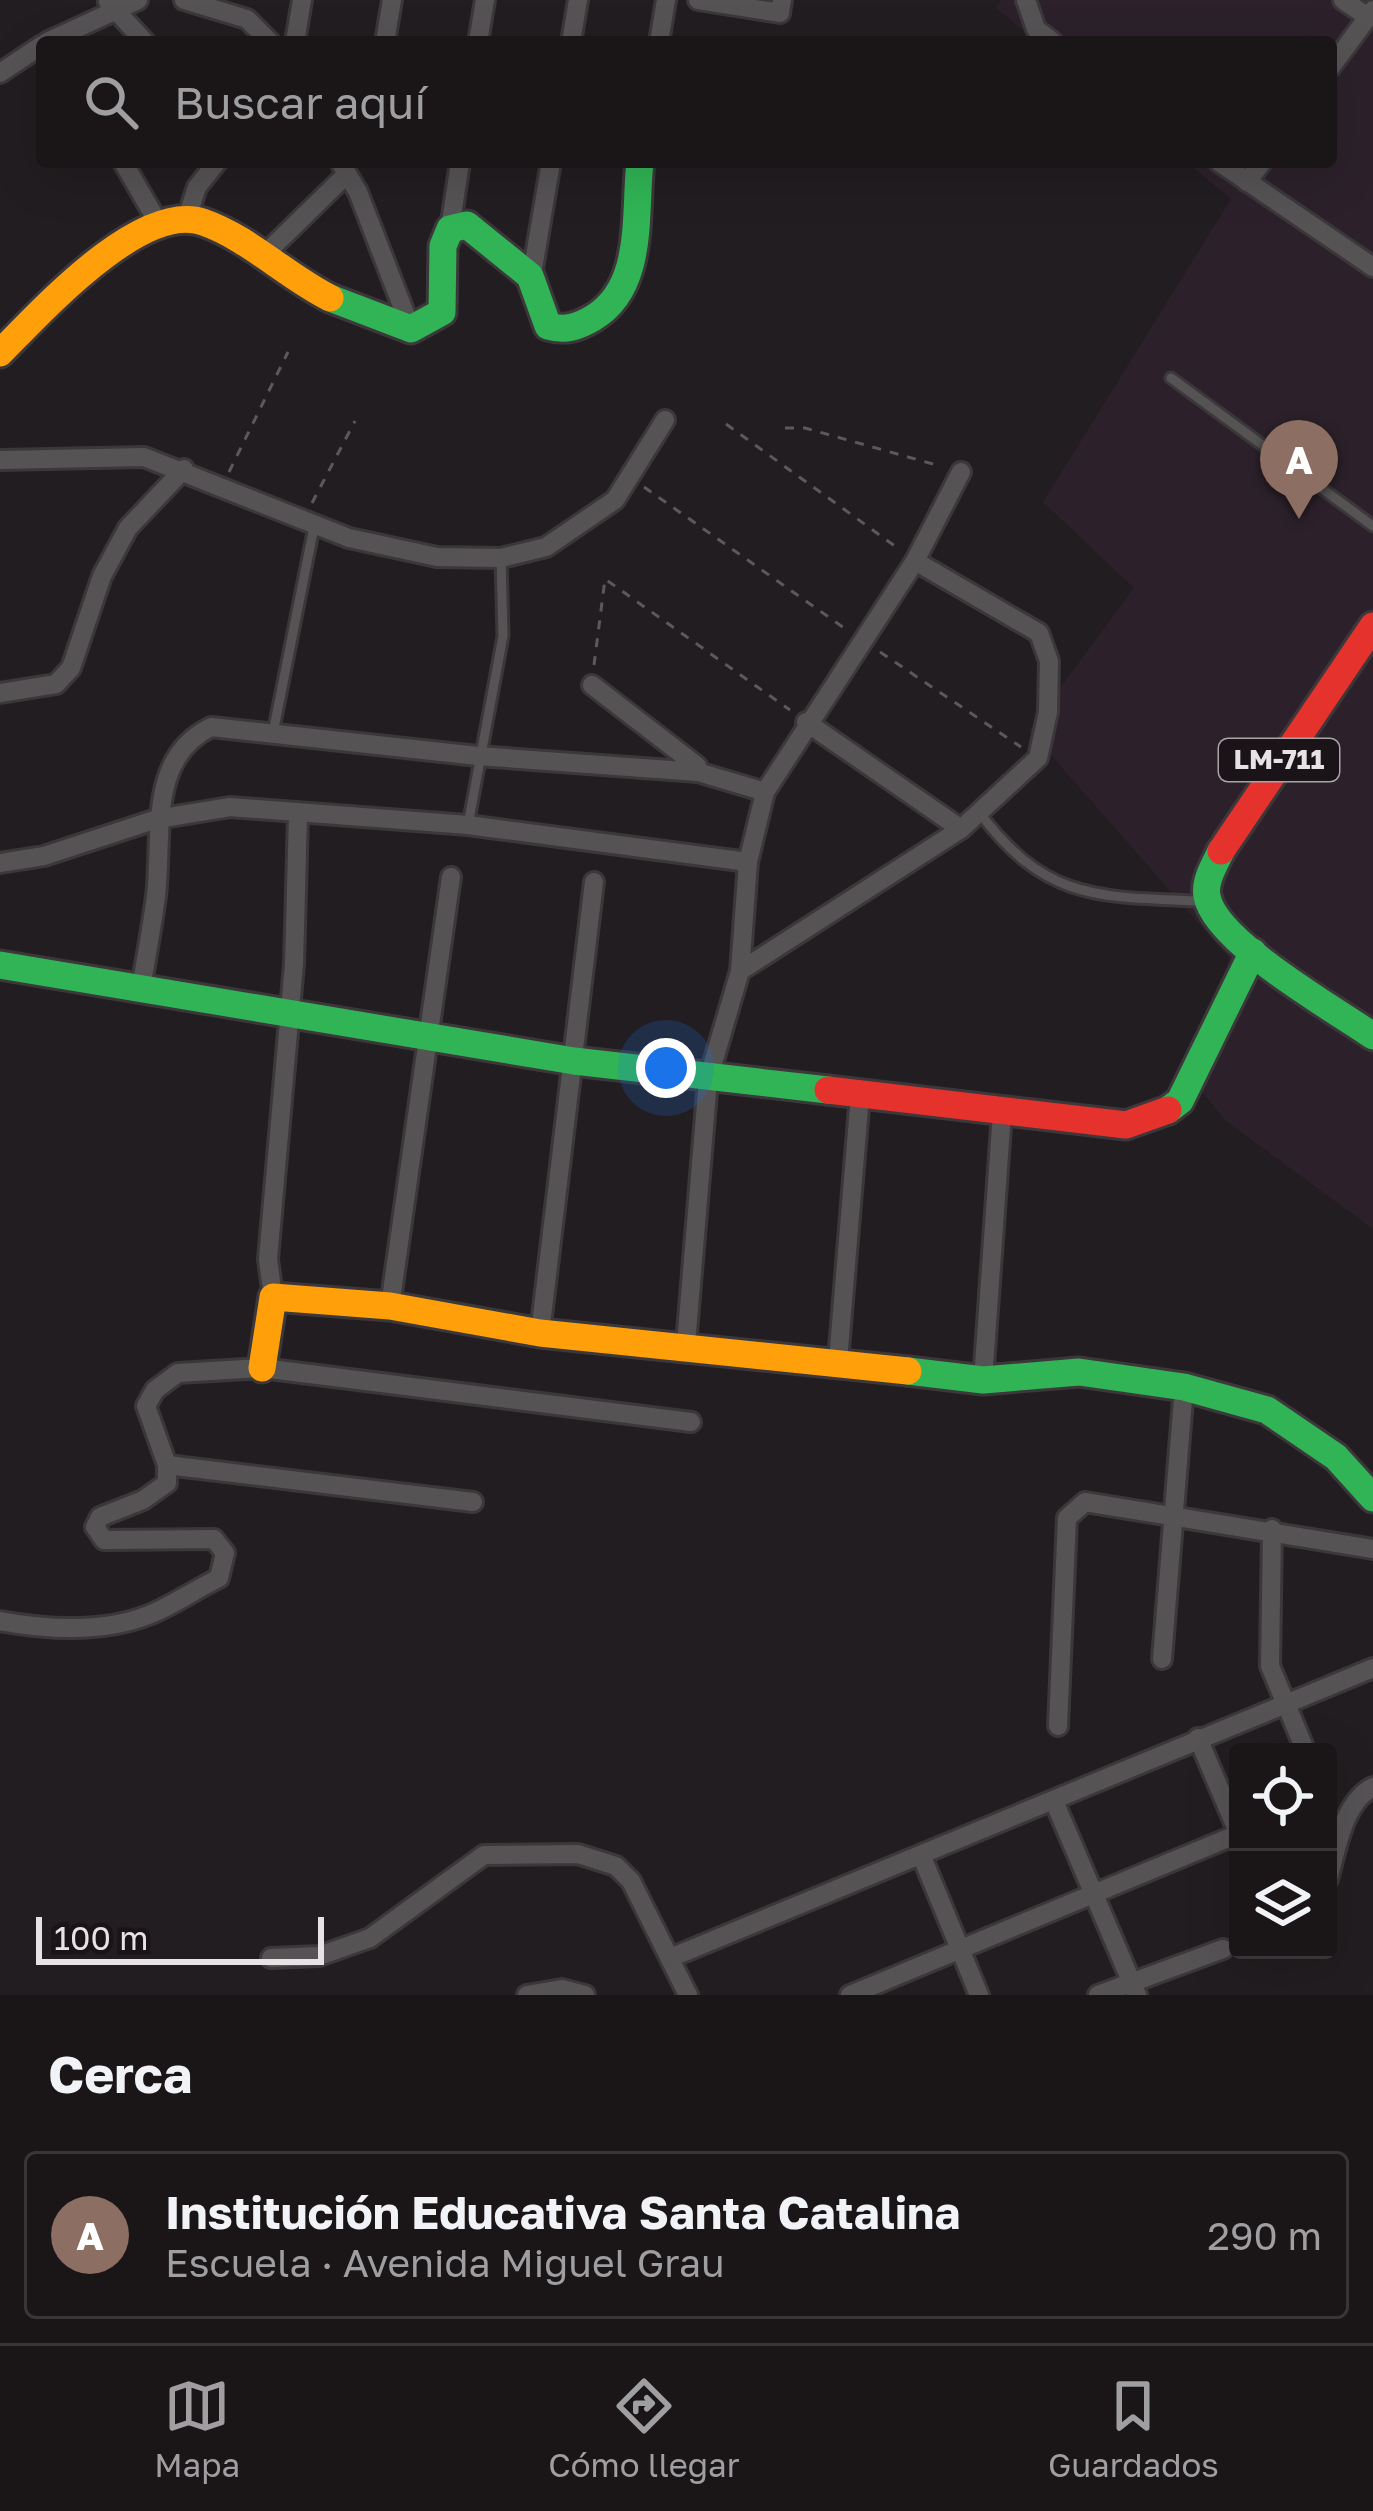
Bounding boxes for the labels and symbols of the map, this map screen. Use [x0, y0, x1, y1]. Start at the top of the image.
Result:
pin: A [1260, 420, 1338, 519]
road number: LM-711 [1219, 739, 1339, 781]
your location [636, 1038, 696, 1098]
scale bar [36, 1911, 324, 1964]

